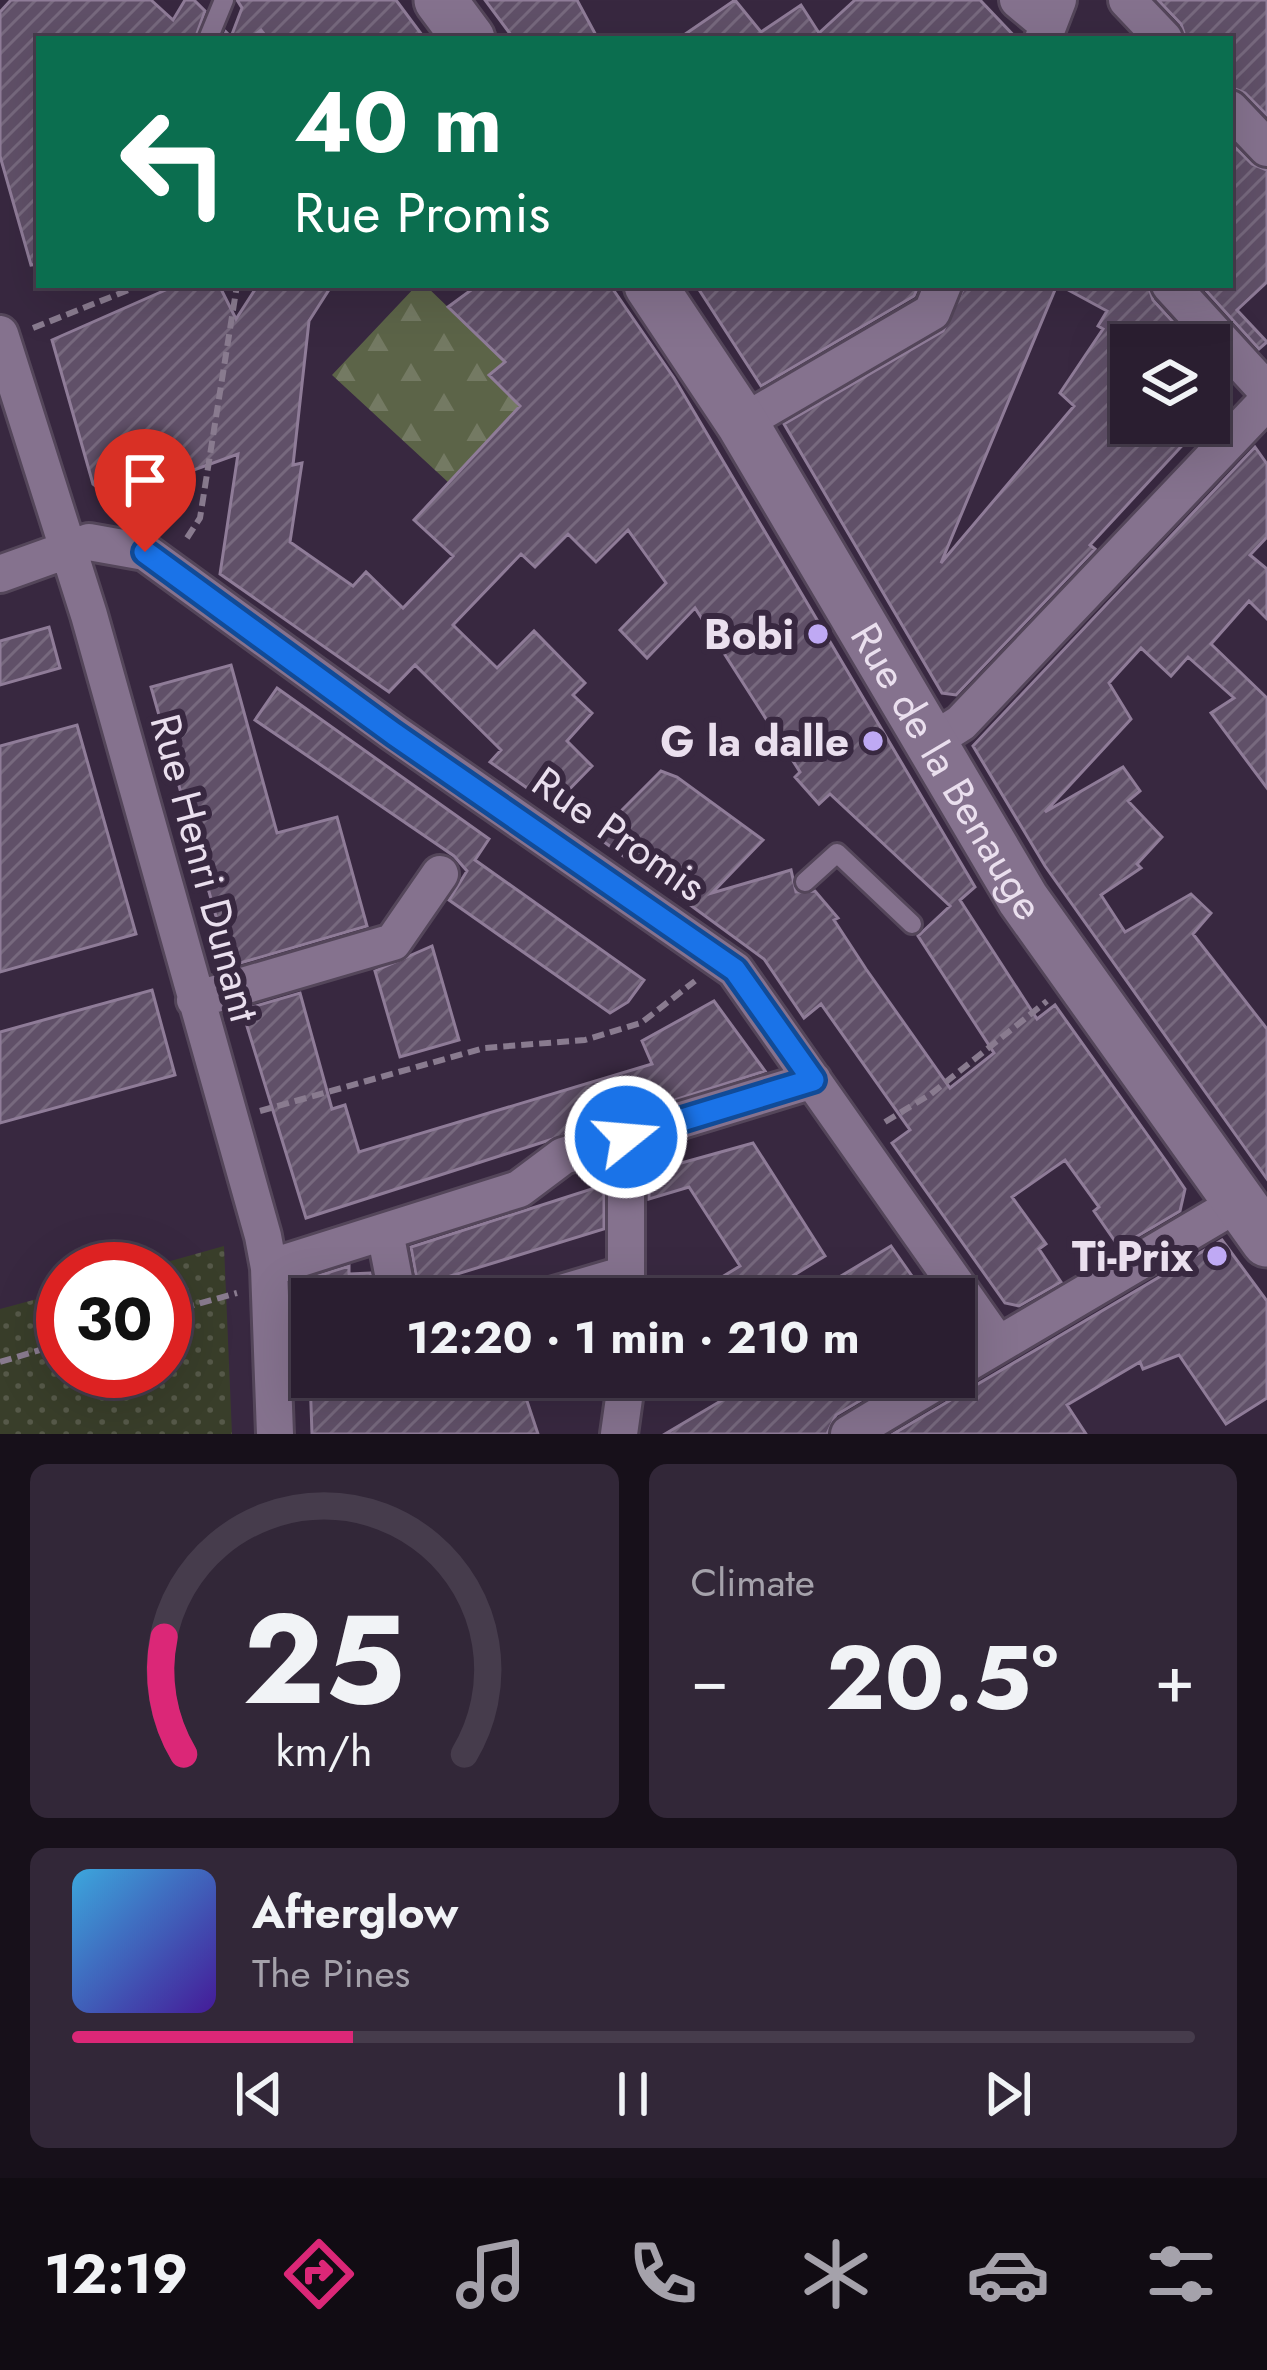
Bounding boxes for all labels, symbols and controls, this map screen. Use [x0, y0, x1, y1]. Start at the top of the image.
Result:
text: 40 m [294, 62, 502, 184]
icon: left [96, 84, 252, 240]
text: Rue Promis [294, 174, 550, 252]
map controls [1110, 324, 1230, 444]
button: layers [1110, 324, 1230, 444]
pin [94, 429, 196, 552]
icon: arrive [112, 447, 178, 513]
place label: Bobi [704, 604, 794, 665]
street label: Rue de la Benauge [836, 611, 1059, 932]
marker: Bobi [805, 621, 831, 647]
street label: Rue Henri Dunant [135, 707, 275, 1029]
place label: G la dalle [660, 711, 849, 772]
marker: G la dalle [860, 728, 886, 754]
street label: Rue Promis [520, 752, 718, 916]
position arrow [563, 1074, 689, 1200]
place label: Ti-Prix [1072, 1226, 1194, 1287]
speed limit sign: 30 [36, 1242, 192, 1398]
marker: Ti-Prix [1204, 1243, 1230, 1269]
text: 12:20 · 1 min · 210 m [406, 1305, 860, 1370]
text: Climate [691, 1554, 815, 1611]
text: 25 [243, 1569, 405, 1750]
text: 20.5° [826, 1613, 1058, 1743]
text: − [691, 1631, 729, 1727]
text: + [1154, 1631, 1195, 1727]
text: km/h [276, 1720, 373, 1782]
text: Afterglow [252, 1880, 458, 1945]
text: The Pines [252, 1945, 410, 2002]
icon: previous [226, 2061, 292, 2127]
icon: pause [600, 2061, 666, 2127]
icon: next [975, 2061, 1041, 2127]
icon: directions [277, 2232, 361, 2316]
icon: music [449, 2232, 533, 2316]
icon: phone [621, 2232, 705, 2316]
icon: climate [794, 2232, 878, 2316]
icon: car [966, 2232, 1050, 2316]
icon: filters [1139, 2232, 1223, 2316]
text: 12:19 [44, 2235, 188, 2313]

